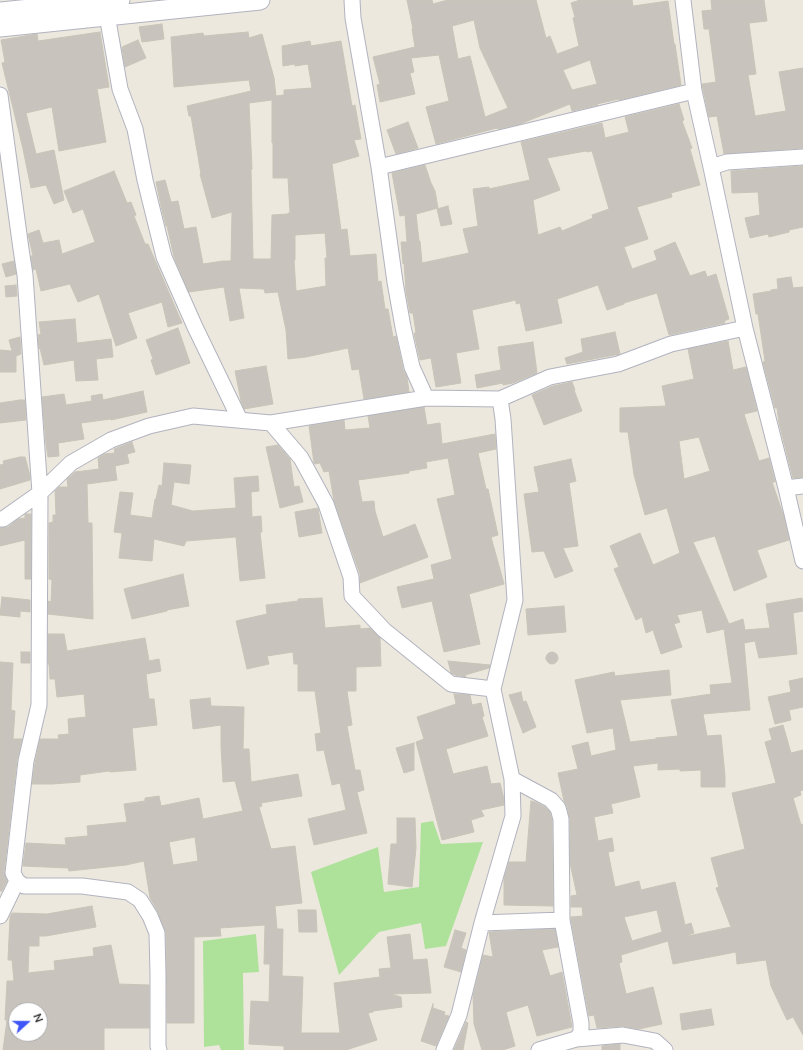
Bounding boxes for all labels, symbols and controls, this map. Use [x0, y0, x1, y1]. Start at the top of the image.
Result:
north arrow [8, 1002, 48, 1042]
text: N [30, 1012, 46, 1024]

